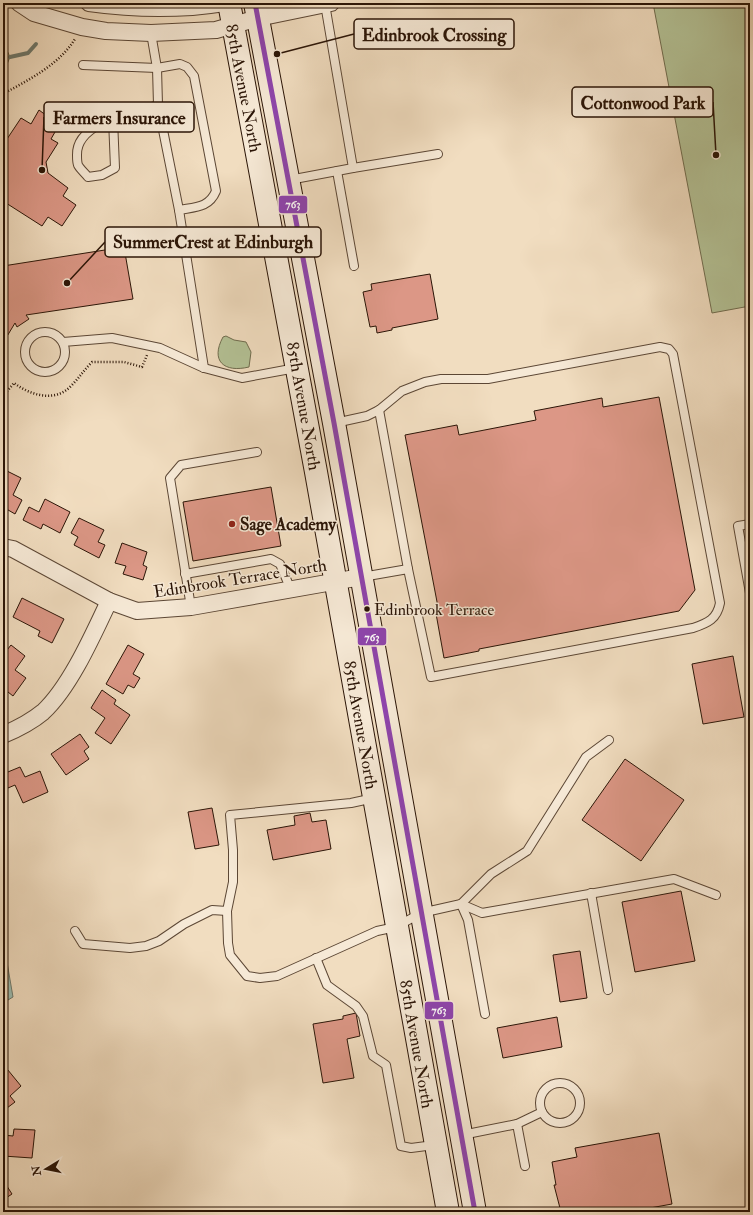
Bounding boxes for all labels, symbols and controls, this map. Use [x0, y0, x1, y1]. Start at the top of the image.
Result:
callout: Edinbrook Crossing [354, 19, 514, 49]
street label: 85th Avenue North [221, 22, 266, 154]
text: Edinbrook Crossing [362, 24, 507, 47]
callout: Cottonwood Park [572, 87, 713, 117]
text: Cottonwood Park [581, 92, 706, 115]
callout: Farmers Insurance [44, 102, 194, 132]
text: Farmers Insurance [52, 107, 186, 130]
line badge: 763 [278, 195, 308, 214]
text: 763 [286, 198, 300, 211]
callout: SummerCrest at Edinburgh [105, 227, 321, 257]
text: SummerCrest at Edinburgh [113, 231, 314, 254]
street label: 85th Avenue North [282, 340, 325, 472]
place label: Sage Academy [240, 514, 337, 536]
marker: Sage Academy [227, 519, 237, 529]
street label: Edinbrook Terrace North [152, 554, 328, 603]
place label: Edinbrook Terrace [374, 600, 494, 620]
marker: Edinbrook Terrace [362, 604, 372, 614]
line badge: 763 [357, 627, 387, 646]
text: 763 [365, 631, 379, 644]
street label: 85th Avenue North [339, 659, 382, 791]
street label: 85th Avenue North [395, 978, 438, 1110]
line badge: 763 [424, 1001, 454, 1020]
text: 763 [432, 1004, 446, 1017]
north arrow [26, 1149, 66, 1189]
text: N [29, 1164, 44, 1178]

